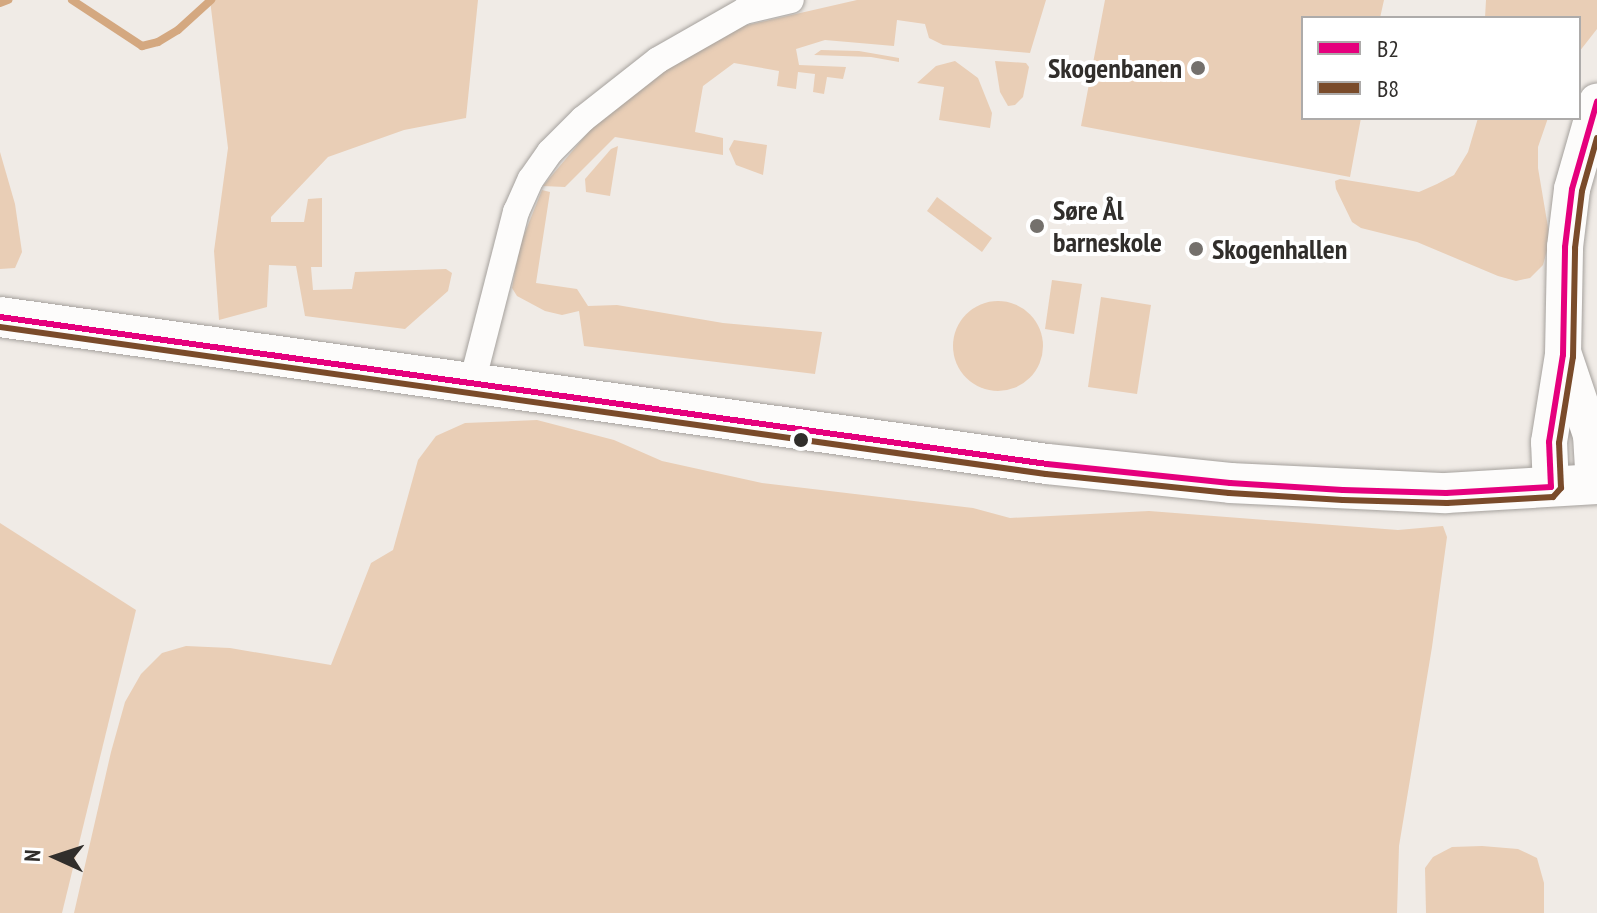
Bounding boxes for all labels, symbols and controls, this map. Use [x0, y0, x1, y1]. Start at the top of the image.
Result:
legend [1301, 16, 1581, 120]
text: B2 [1377, 33, 1399, 64]
place label: Skogenbanen [1048, 51, 1182, 85]
marker: Skogenbanen [1189, 59, 1207, 77]
text: B8 [1377, 73, 1399, 104]
place label: Søre Ål barneskole [1053, 193, 1162, 259]
marker: Søre Ål barneskole [1028, 217, 1046, 235]
place label: Skogenhallen [1212, 232, 1347, 266]
marker: Skogenhallen [1187, 240, 1205, 258]
unlabelled marker [793, 432, 809, 448]
north arrow [16, 817, 96, 897]
text: N [18, 849, 46, 862]

